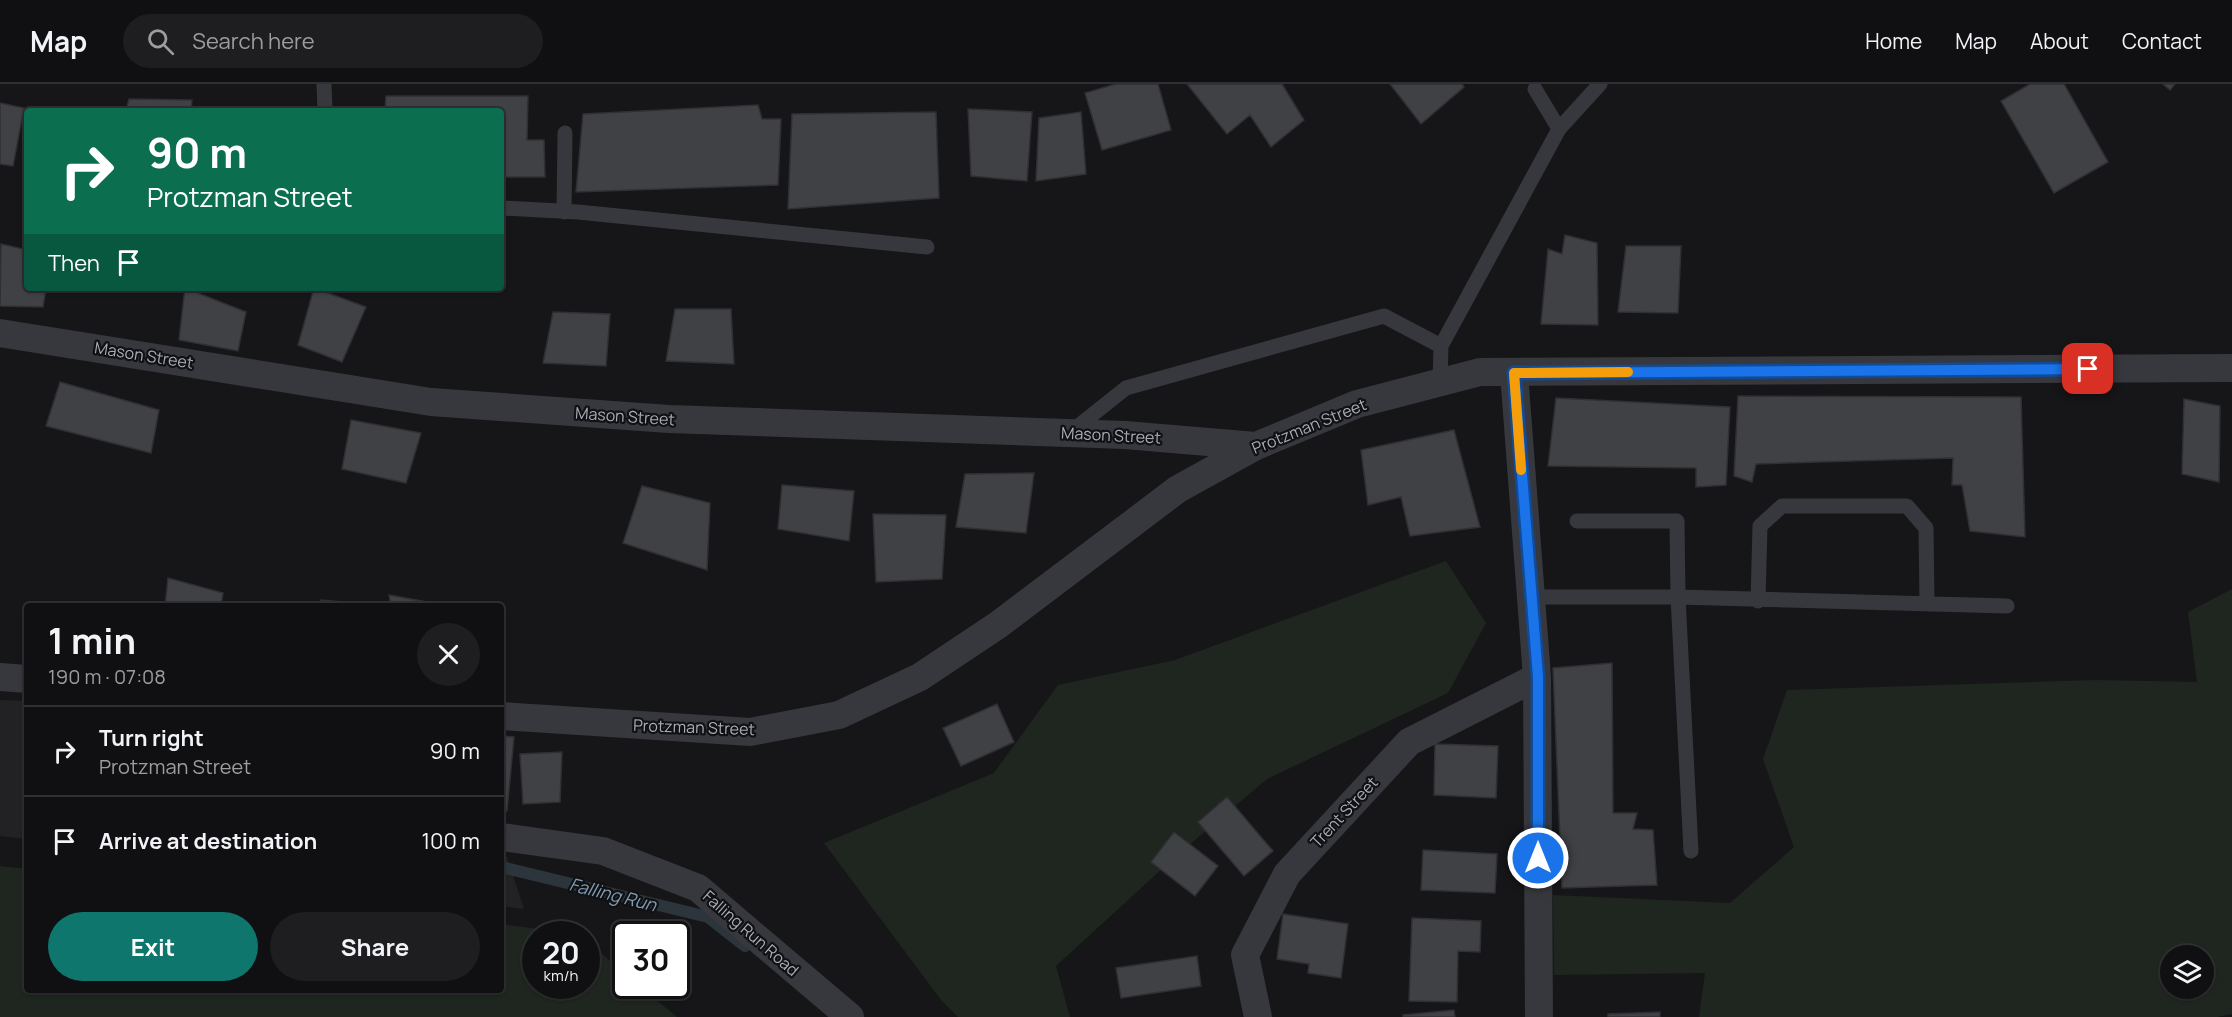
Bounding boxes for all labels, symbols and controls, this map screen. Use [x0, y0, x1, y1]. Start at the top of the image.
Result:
search box [123, 14, 543, 68]
text: Map [30, 22, 87, 60]
icon: search [144, 25, 177, 58]
text: Search here [192, 26, 315, 56]
text: Home [1865, 27, 1922, 55]
text: Map [1955, 27, 1997, 55]
text: About [2030, 27, 2089, 55]
text: Contact [2122, 27, 2202, 55]
text: 90 m [147, 123, 247, 181]
icon: right [48, 132, 126, 210]
text: Protzman Street [147, 178, 352, 215]
icon: arrive [112, 246, 145, 279]
text: Then [48, 248, 100, 278]
street label: Mason Street [93, 336, 195, 374]
pin [2062, 343, 2113, 394]
icon: arrive [2071, 352, 2104, 385]
street label: Protzman Street [1248, 393, 1370, 459]
street label: Mason Street [574, 402, 676, 430]
street label: Mason Street [1061, 421, 1161, 449]
text: 1 min [48, 616, 136, 665]
button: close [417, 623, 480, 686]
text: 190 m · 07:08 [48, 663, 166, 690]
street label: Protzman Street [633, 714, 755, 740]
text: Turn right [99, 723, 204, 753]
icon: right [48, 735, 81, 768]
text: 90 m [430, 736, 480, 766]
text: Protzman Street [99, 753, 251, 780]
street label: Trent Street [1305, 772, 1383, 852]
icon: arrive [48, 825, 81, 858]
text: Arrive at destination [99, 826, 317, 856]
text: 100 m [422, 826, 480, 856]
position arrow [1506, 826, 1570, 890]
water label: Falling Run [567, 872, 660, 917]
street label: Falling Run Road [698, 885, 804, 981]
button: Exit [48, 912, 258, 981]
button: Share [270, 912, 480, 981]
speed limit sign: 30 [612, 921, 690, 999]
text: 20 [542, 932, 580, 973]
map controls [2160, 945, 2214, 999]
button: layers [2160, 945, 2214, 999]
text: km/h [544, 965, 578, 986]

